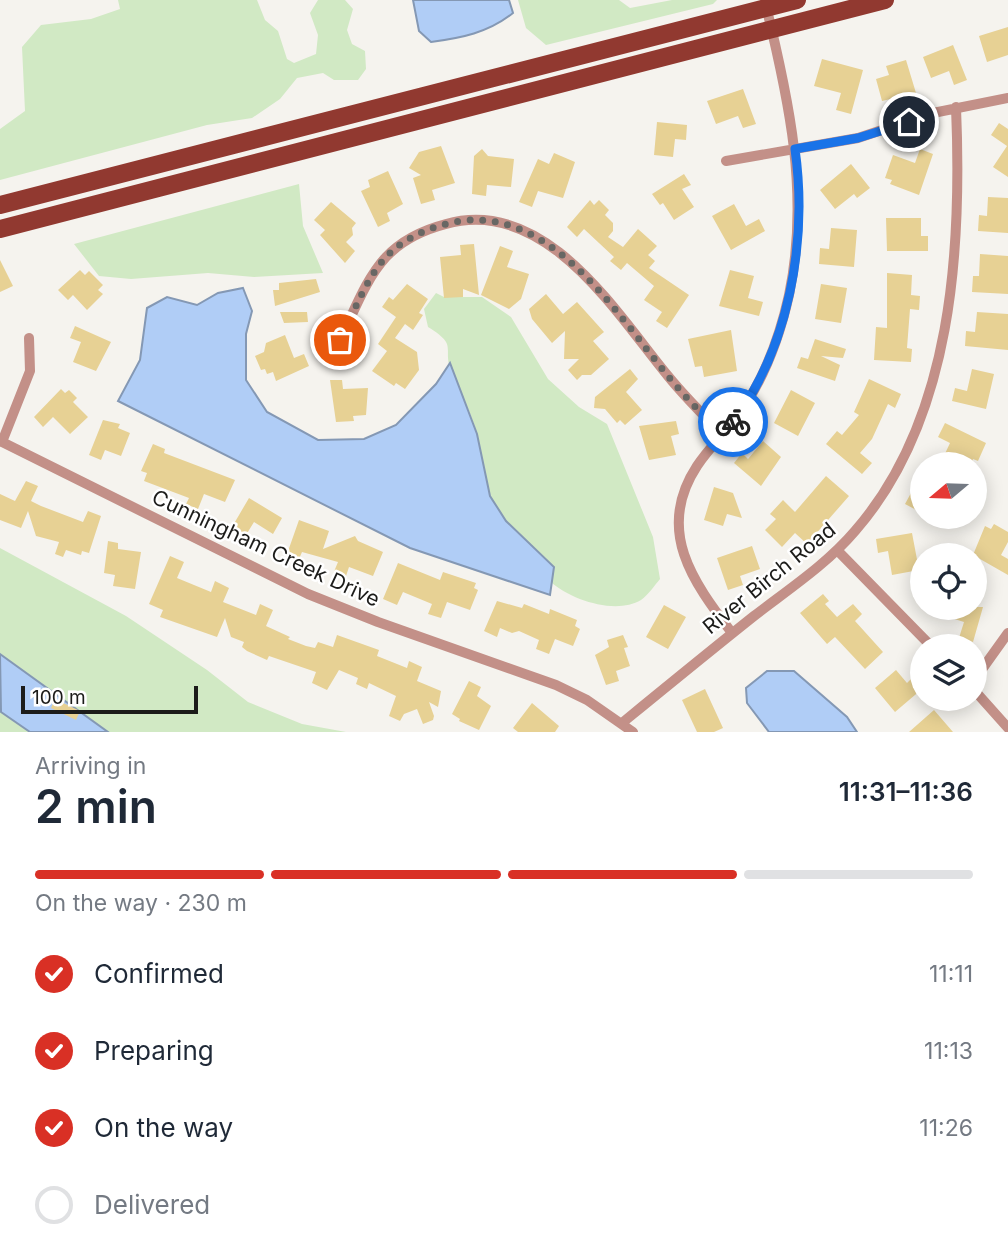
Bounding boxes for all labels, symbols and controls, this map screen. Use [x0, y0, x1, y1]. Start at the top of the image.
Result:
pin [879, 92, 939, 152]
icon: home [890, 103, 928, 141]
pin [310, 310, 370, 370]
icon: bag [321, 321, 359, 359]
courier [698, 387, 768, 457]
icon: bike [714, 403, 752, 441]
north arrow [910, 452, 987, 528]
map controls [910, 452, 987, 711]
street label: Cunningham Creek Drive [148, 484, 384, 612]
street label: River Birch Road [698, 517, 840, 639]
button: locate [910, 543, 987, 620]
button: layers [910, 634, 987, 711]
scale bar [21, 683, 198, 715]
text: 100 m [32, 686, 86, 709]
text: Arriving in [35, 752, 146, 780]
text: 11:31–11:36 [839, 776, 973, 807]
text: 2 min [35, 778, 157, 834]
text: On the way · 230 m [35, 889, 247, 917]
icon: check [35, 955, 73, 993]
text: Confirmed [94, 958, 224, 989]
text: 11:11 [929, 960, 973, 988]
icon: check [35, 1032, 73, 1070]
text: Preparing [94, 1035, 214, 1066]
text: 11:13 [924, 1037, 973, 1065]
icon: check [35, 1109, 73, 1147]
text: On the way [94, 1112, 233, 1143]
text: 11:26 [919, 1114, 973, 1142]
text: Delivered [94, 1189, 210, 1220]

